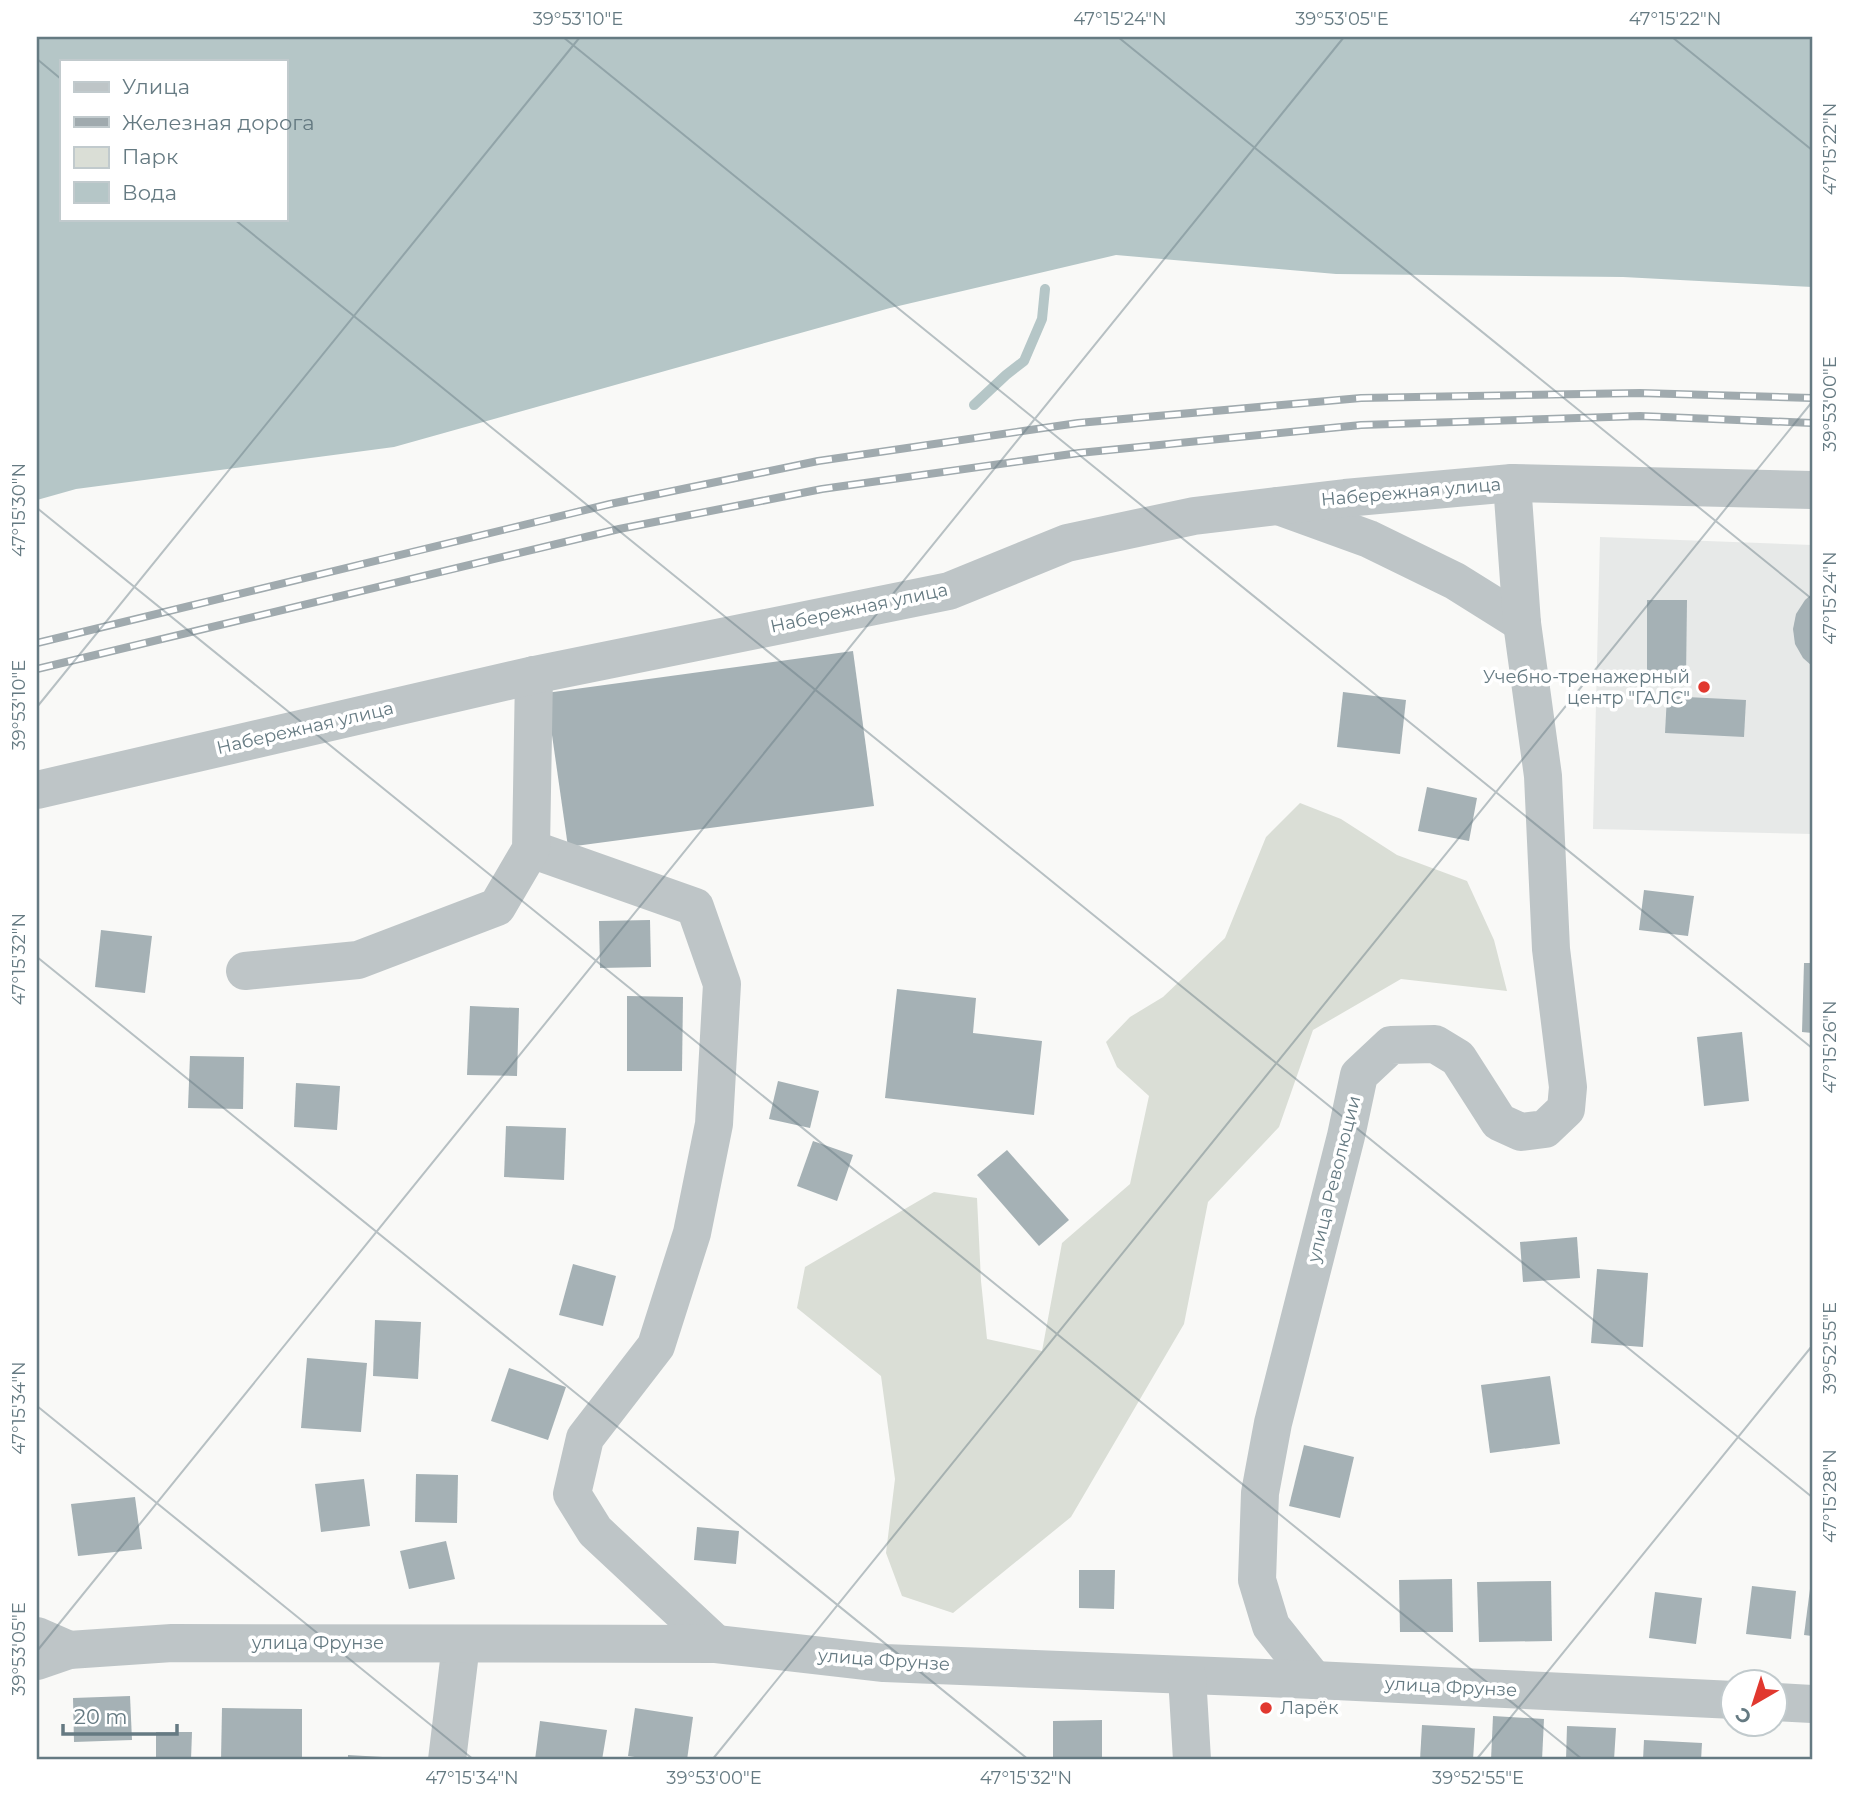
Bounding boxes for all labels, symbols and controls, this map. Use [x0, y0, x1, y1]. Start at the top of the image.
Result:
text: 39°53'10"E [533, 8, 623, 30]
text: 47°15'24"N [1073, 8, 1167, 30]
text: 39°53'05"E [1295, 8, 1389, 30]
text: 47°15'22"N [1629, 8, 1721, 30]
legend [60, 60, 287, 220]
text: Улица [122, 74, 190, 99]
text: 47°15'22"N [1819, 103, 1841, 195]
text: Железная дорога [122, 110, 314, 135]
text: Парк [122, 144, 178, 169]
text: Вода [122, 180, 177, 205]
text: 39°53'00"E [1819, 356, 1841, 452]
text: 47°15'30"N [8, 463, 30, 557]
street label: Набережная улица [1320, 473, 1502, 511]
text: 47°15'24"N [1819, 551, 1841, 645]
street label: Набережная улица [768, 578, 950, 638]
text: 39°53'10"E [8, 660, 30, 750]
place label: Учебно-тренажерный центр "ГАЛС" [1483, 666, 1690, 709]
marker: Учебно-тренажерный центр "ГАЛС" [1696, 679, 1712, 695]
street label: Набережная улица [214, 697, 396, 759]
text: 47°15'32"N [8, 913, 30, 1005]
text: 47°15'26"N [1819, 1000, 1841, 1094]
street label: улица Революции [1302, 1093, 1365, 1266]
text: 39°52'55"E [1819, 1302, 1841, 1394]
text: 47°15'34"N [8, 1361, 30, 1455]
text: 47°15'28"N [1819, 1449, 1841, 1543]
text: 39°53'05"E [8, 1602, 30, 1696]
street label: улица Фрунзе [251, 1632, 384, 1654]
street label: улица Фрунзе [816, 1644, 951, 1676]
north arrow [1720, 1668, 1790, 1738]
street label: улица Фрунзе [1383, 1672, 1518, 1701]
scale bar [63, 1692, 177, 1736]
place label: Ларёк [1280, 1697, 1339, 1719]
marker: Ларёк [1258, 1700, 1274, 1716]
text: С [1731, 1702, 1756, 1729]
text: 20 m [74, 1704, 128, 1729]
text: 47°15'34"N [425, 1767, 519, 1789]
text: 39°53'00"E [666, 1767, 762, 1789]
text: 47°15'32"N [980, 1767, 1072, 1789]
text: 39°52'55"E [1432, 1767, 1524, 1789]

